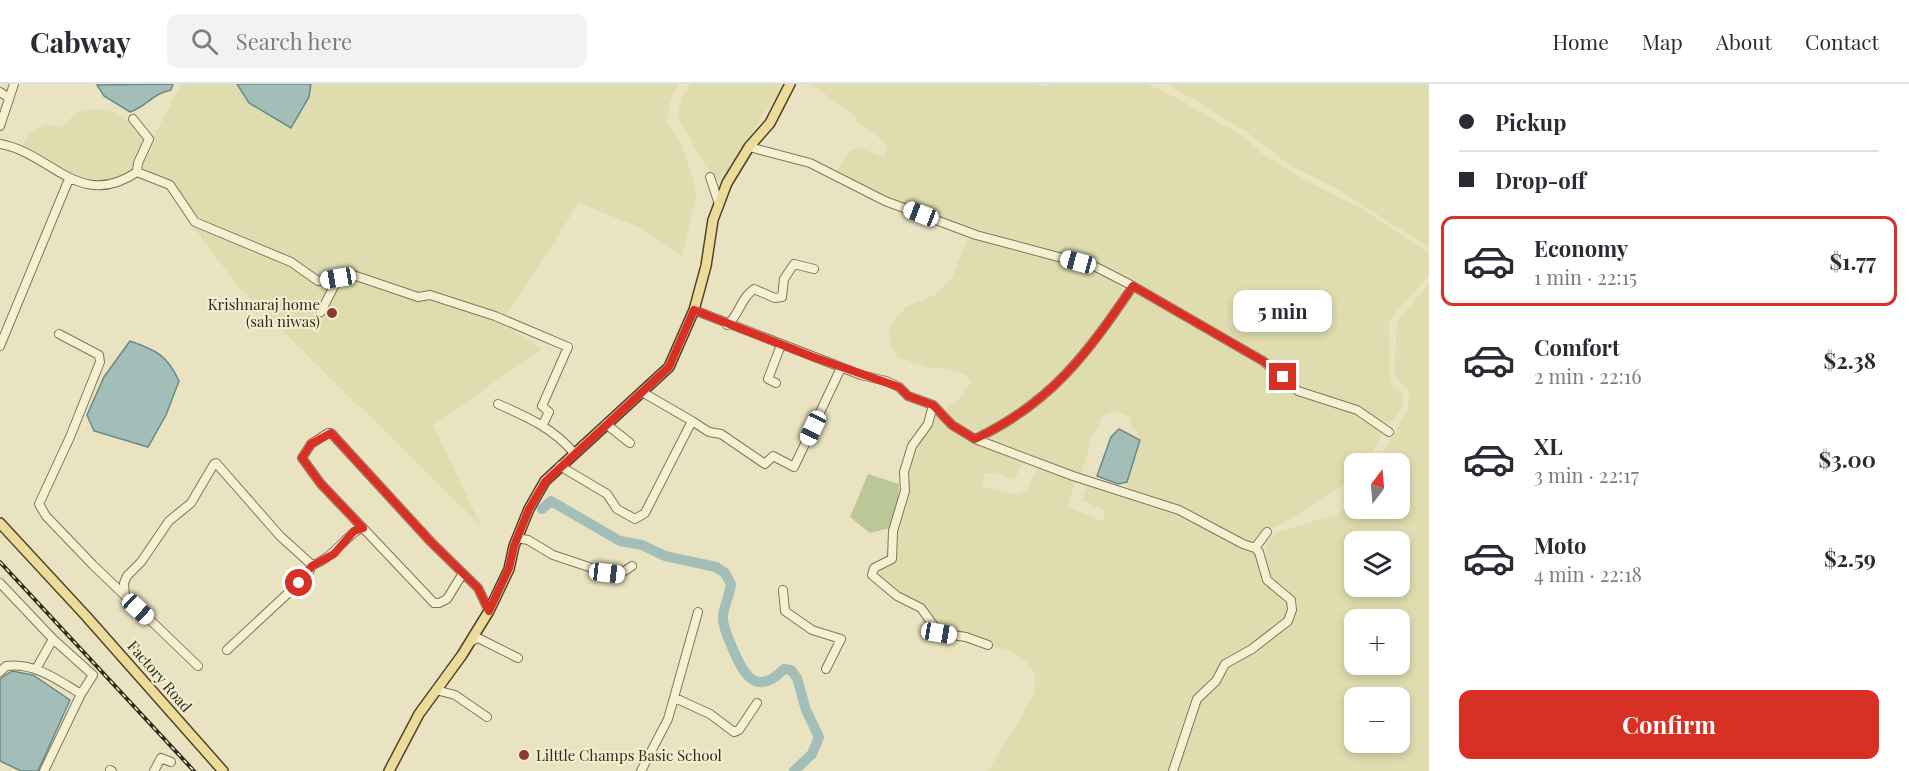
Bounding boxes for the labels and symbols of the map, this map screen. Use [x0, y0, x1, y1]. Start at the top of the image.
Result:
car [901, 199, 941, 229]
car [1058, 249, 1098, 275]
car [319, 266, 357, 290]
callout: 5 min [1234, 290, 1332, 332]
place label: Krishnaraj home (sah niwas) [208, 294, 320, 331]
marker: Krishnaraj home (sah niwas) [325, 306, 339, 320]
route end [1269, 363, 1296, 390]
car [797, 408, 829, 448]
north arrow [1344, 453, 1410, 519]
car [588, 562, 626, 584]
route start [285, 569, 312, 596]
car [119, 590, 157, 628]
car [920, 621, 958, 645]
street label: Factory Road [123, 636, 197, 716]
place label: Lilttle Champs Basic School [536, 745, 722, 765]
marker: Lilttle Champs Basic School [517, 748, 531, 762]

